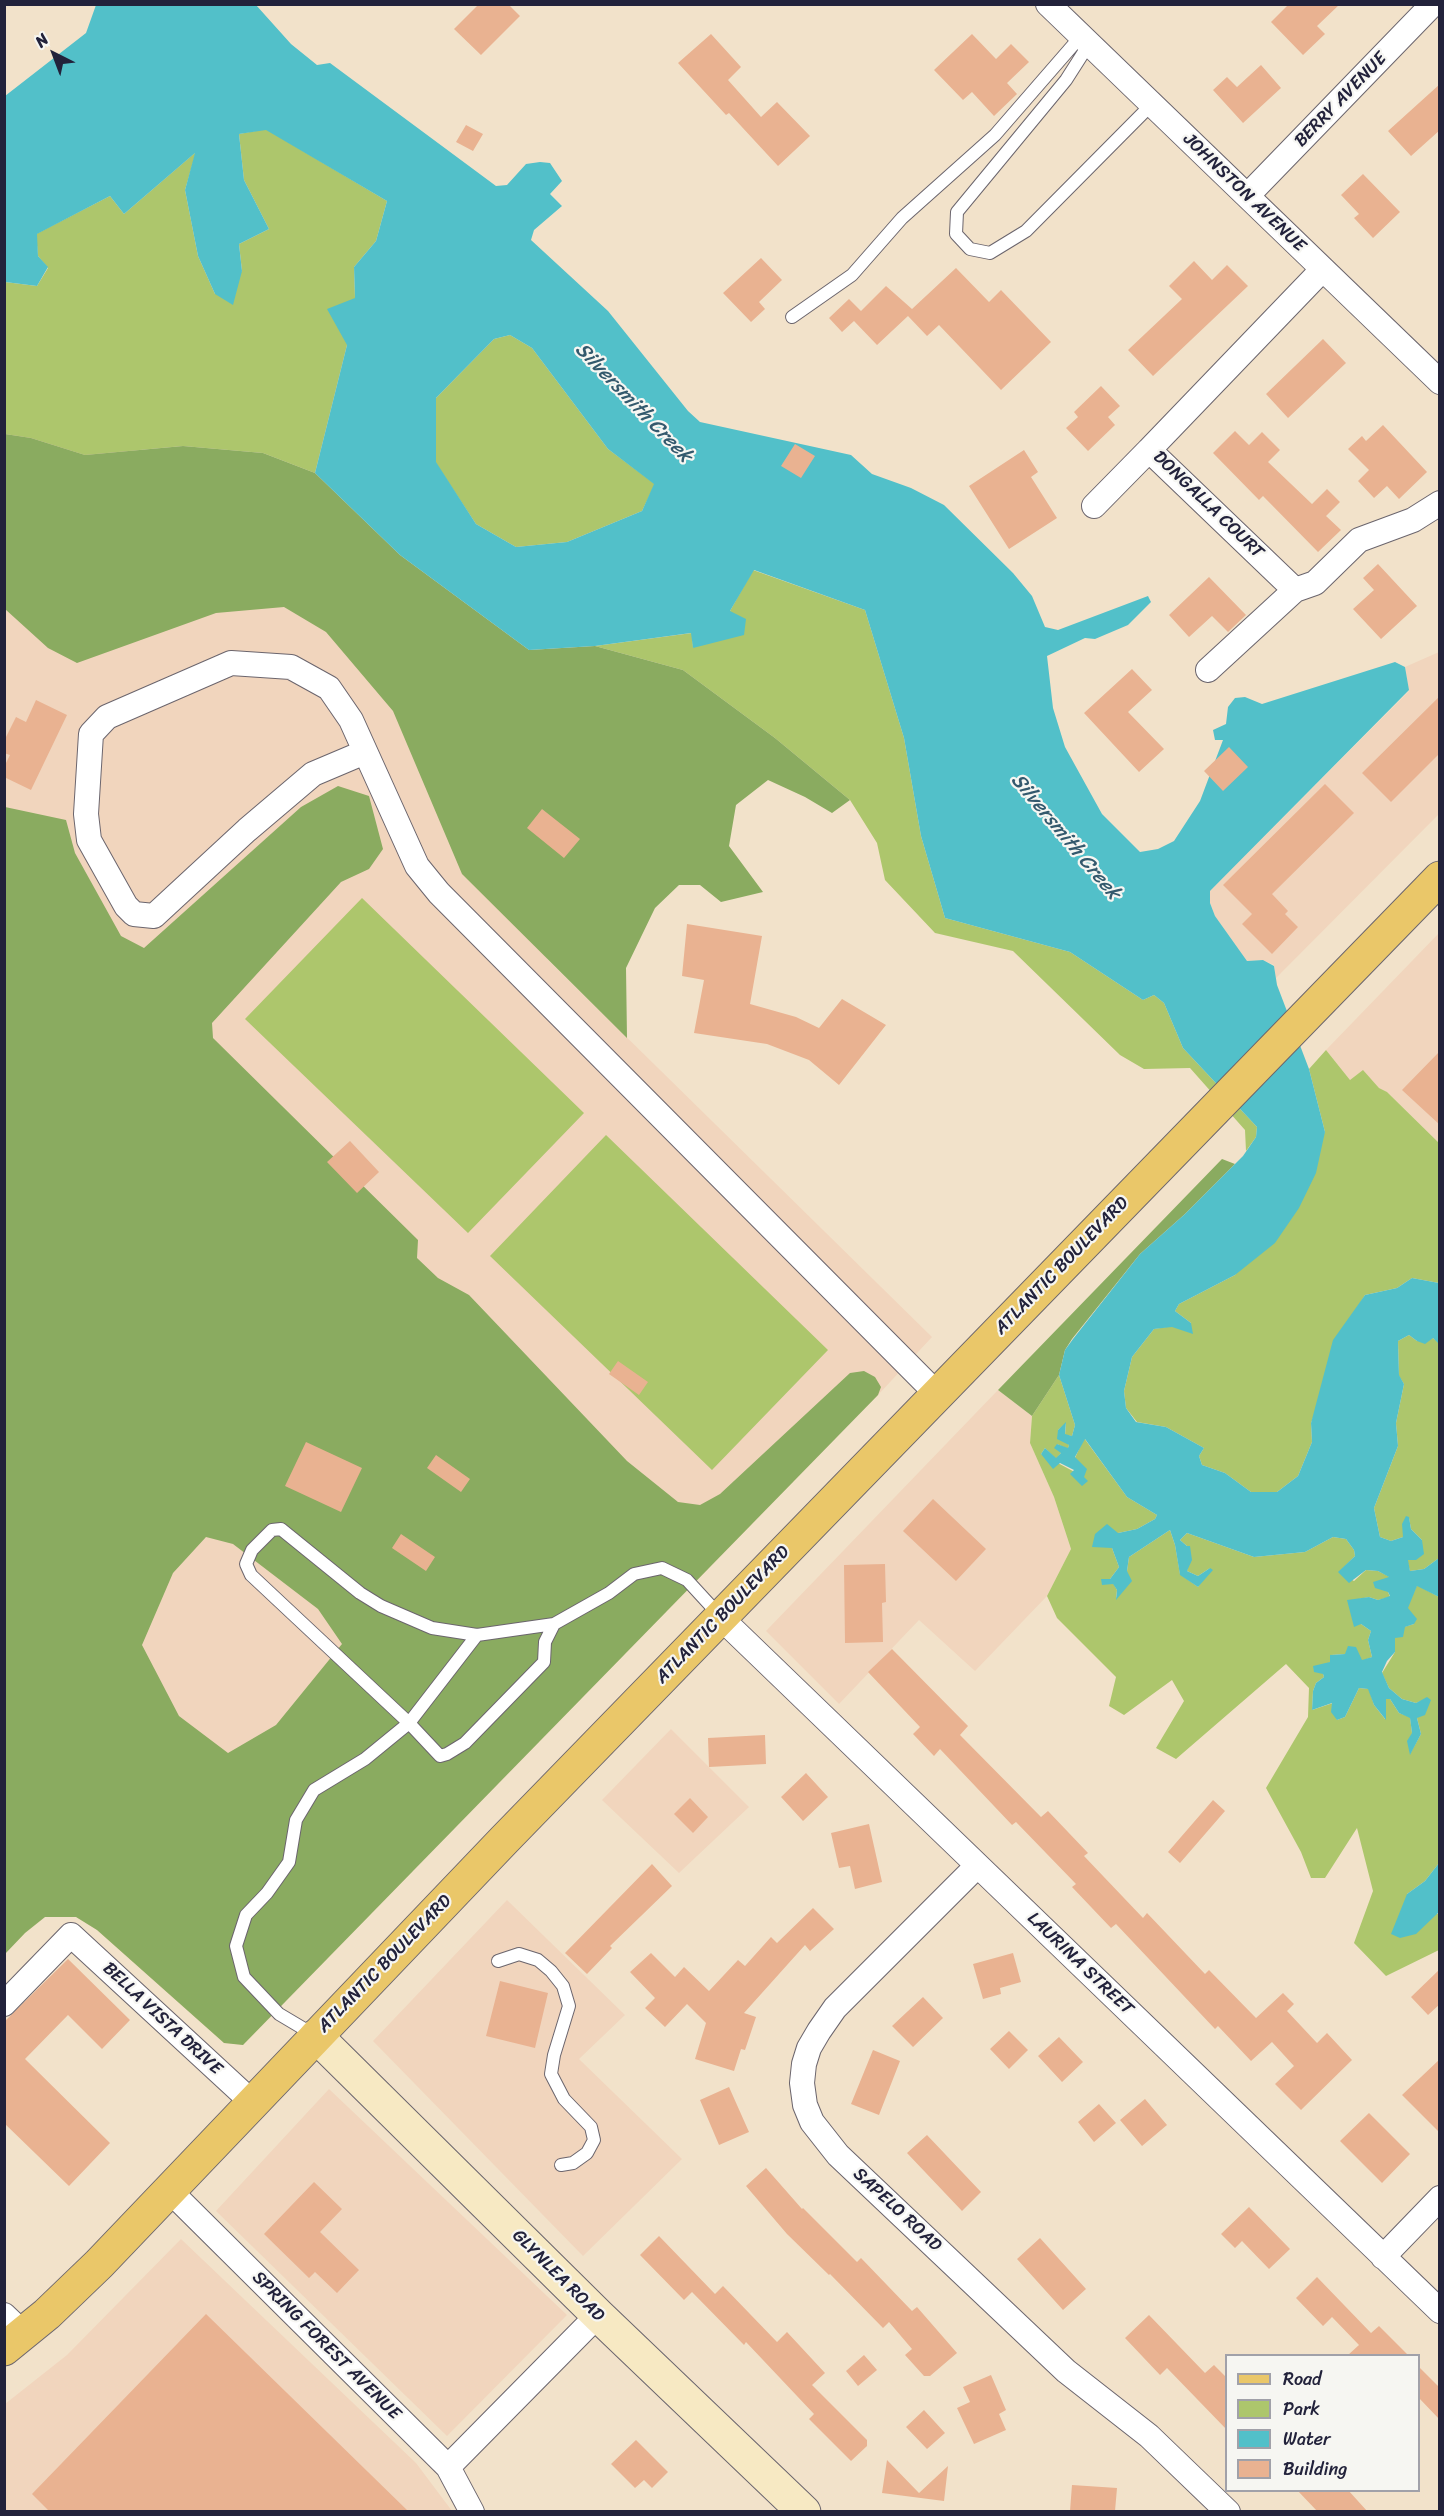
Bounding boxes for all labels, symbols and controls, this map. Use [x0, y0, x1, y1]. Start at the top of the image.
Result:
north arrow [24, 24, 84, 84]
text: N [28, 26, 55, 55]
street label: BERRY AVENUE [1290, 48, 1392, 152]
street label: JOHNSTON AVENUE [1178, 129, 1310, 257]
water label: Silversmith Creek [570, 338, 696, 468]
street label: DONGALLA COURT [1148, 447, 1268, 563]
water label: Silversmith Creek [1005, 769, 1125, 905]
street label: ATLANTIC BOULEVARD [991, 1193, 1133, 1339]
street label: ATLANTIC BOULEVARD [652, 1542, 794, 1688]
street label: ATLANTIC BOULEVARD [314, 1891, 456, 2037]
street label: LAURINA STREET [1022, 1908, 1138, 2020]
street label: BELLA VISTA DRIVE [98, 1958, 226, 2080]
street label: SAPELO ROAD [848, 2163, 946, 2257]
street label: GLYNLEA ROAD [507, 2225, 609, 2327]
street label: SPRING FOREST AVENUE [247, 2267, 405, 2425]
legend [1225, 2354, 1420, 2492]
text: Road [1283, 2363, 1322, 2395]
text: Park [1283, 2393, 1320, 2425]
text: Water [1283, 2423, 1330, 2455]
text: Building [1283, 2453, 1347, 2485]

